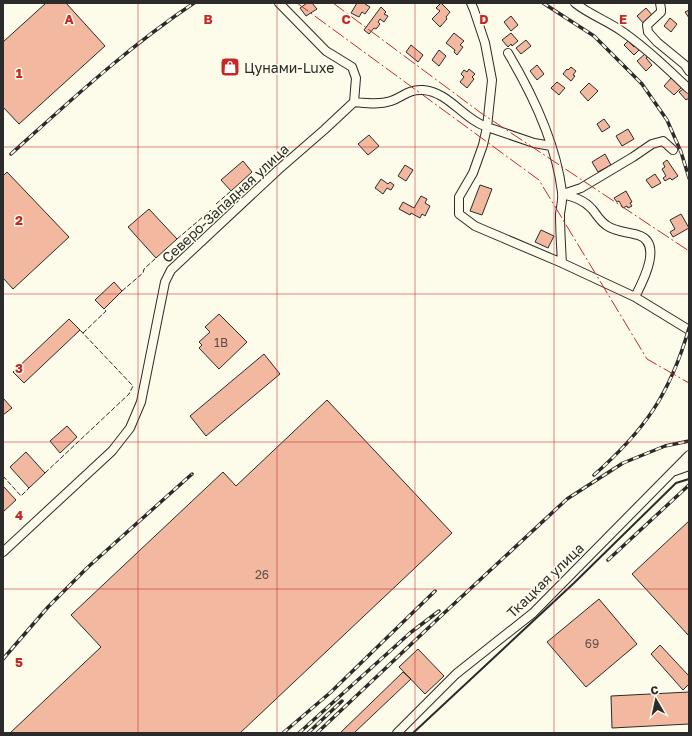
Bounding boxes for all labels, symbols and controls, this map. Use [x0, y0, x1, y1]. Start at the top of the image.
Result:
text: A [64, 11, 74, 27]
text: B [203, 11, 213, 27]
text: C [341, 11, 351, 27]
text: D [479, 11, 489, 27]
text: E [619, 11, 627, 27]
shop icon: Цунами-Luxe [219, 56, 241, 78]
place label: Цунами-Luxe [244, 59, 334, 76]
text: 1 [16, 65, 23, 81]
street label: Северо-Западная улица [158, 140, 292, 266]
text: 2 [15, 212, 23, 228]
house number: 1В [214, 335, 228, 350]
text: 3 [15, 360, 23, 376]
text: 4 [15, 507, 23, 523]
street label: Ткацкая улица [503, 539, 587, 621]
house number: 26 [255, 567, 269, 582]
house number: 69 [585, 636, 599, 651]
text: 5 [15, 654, 23, 670]
north arrow [636, 680, 676, 720]
text: С [649, 683, 659, 697]

